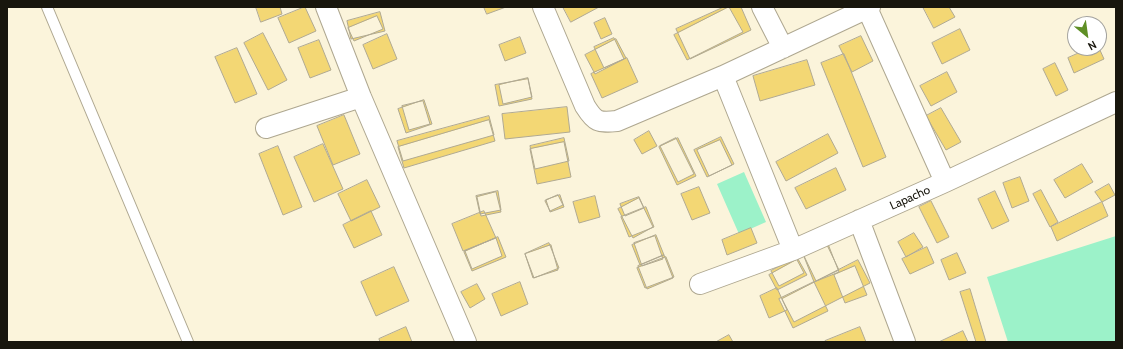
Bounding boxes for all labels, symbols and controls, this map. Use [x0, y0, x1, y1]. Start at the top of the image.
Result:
north arrow [1067, 16, 1107, 56]
text: N [1086, 38, 1099, 54]
street label: Lapacho [888, 183, 932, 213]

